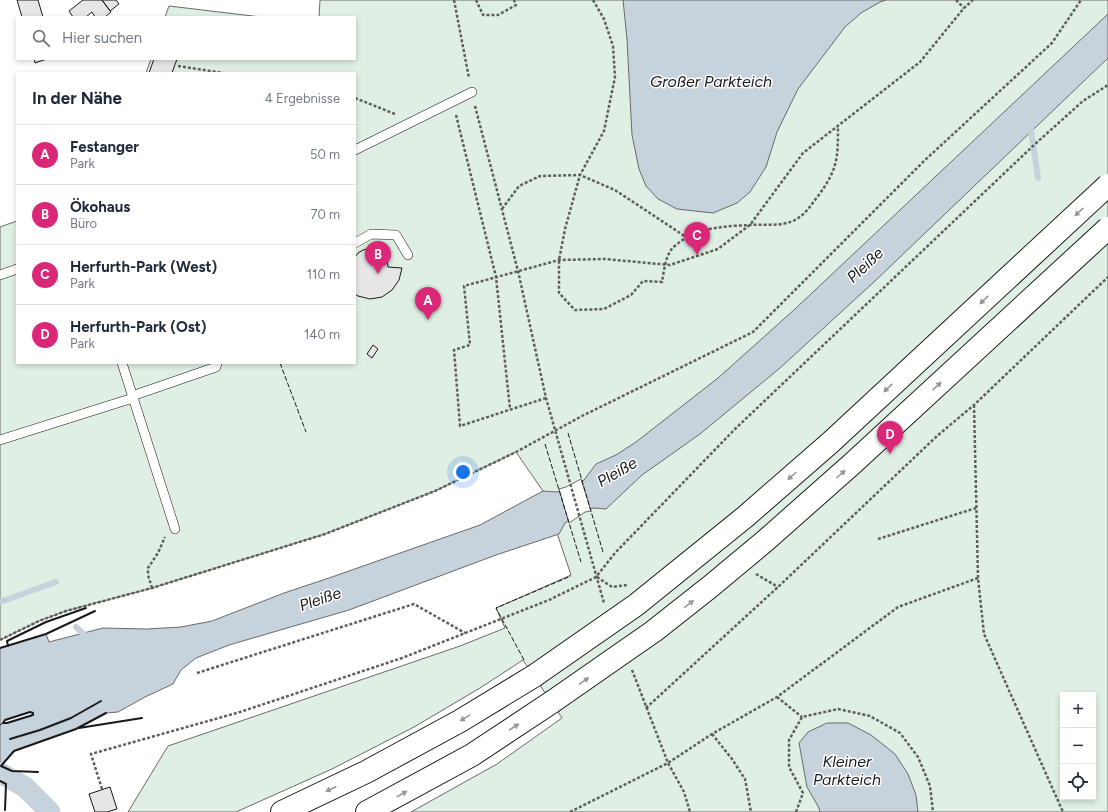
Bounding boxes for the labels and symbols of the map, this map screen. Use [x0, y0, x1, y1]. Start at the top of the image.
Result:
water label: Großer Parkteich [650, 72, 772, 91]
one-way arrow [1074, 207, 1084, 216]
pin: C [684, 222, 710, 255]
pin: B [365, 241, 391, 274]
water label: Pleiße [843, 243, 887, 287]
pin: A [415, 287, 441, 320]
one-way arrow [979, 295, 989, 305]
one-way arrow [932, 382, 942, 391]
one-way arrow [884, 383, 893, 392]
pin: D [877, 421, 903, 454]
water label: Pleiße [594, 453, 641, 491]
your location [453, 462, 473, 482]
one-way arrow [836, 470, 846, 479]
one-way arrow [787, 471, 798, 480]
water label: Pleiße [297, 583, 344, 615]
one-way arrow [683, 599, 694, 608]
one-way arrow [578, 677, 590, 684]
one-way arrow [459, 714, 471, 721]
one-way arrow [508, 723, 519, 731]
water label: Kleiner Parkteich [813, 752, 881, 789]
one-way arrow [325, 786, 336, 792]
one-way arrow [396, 790, 408, 797]

